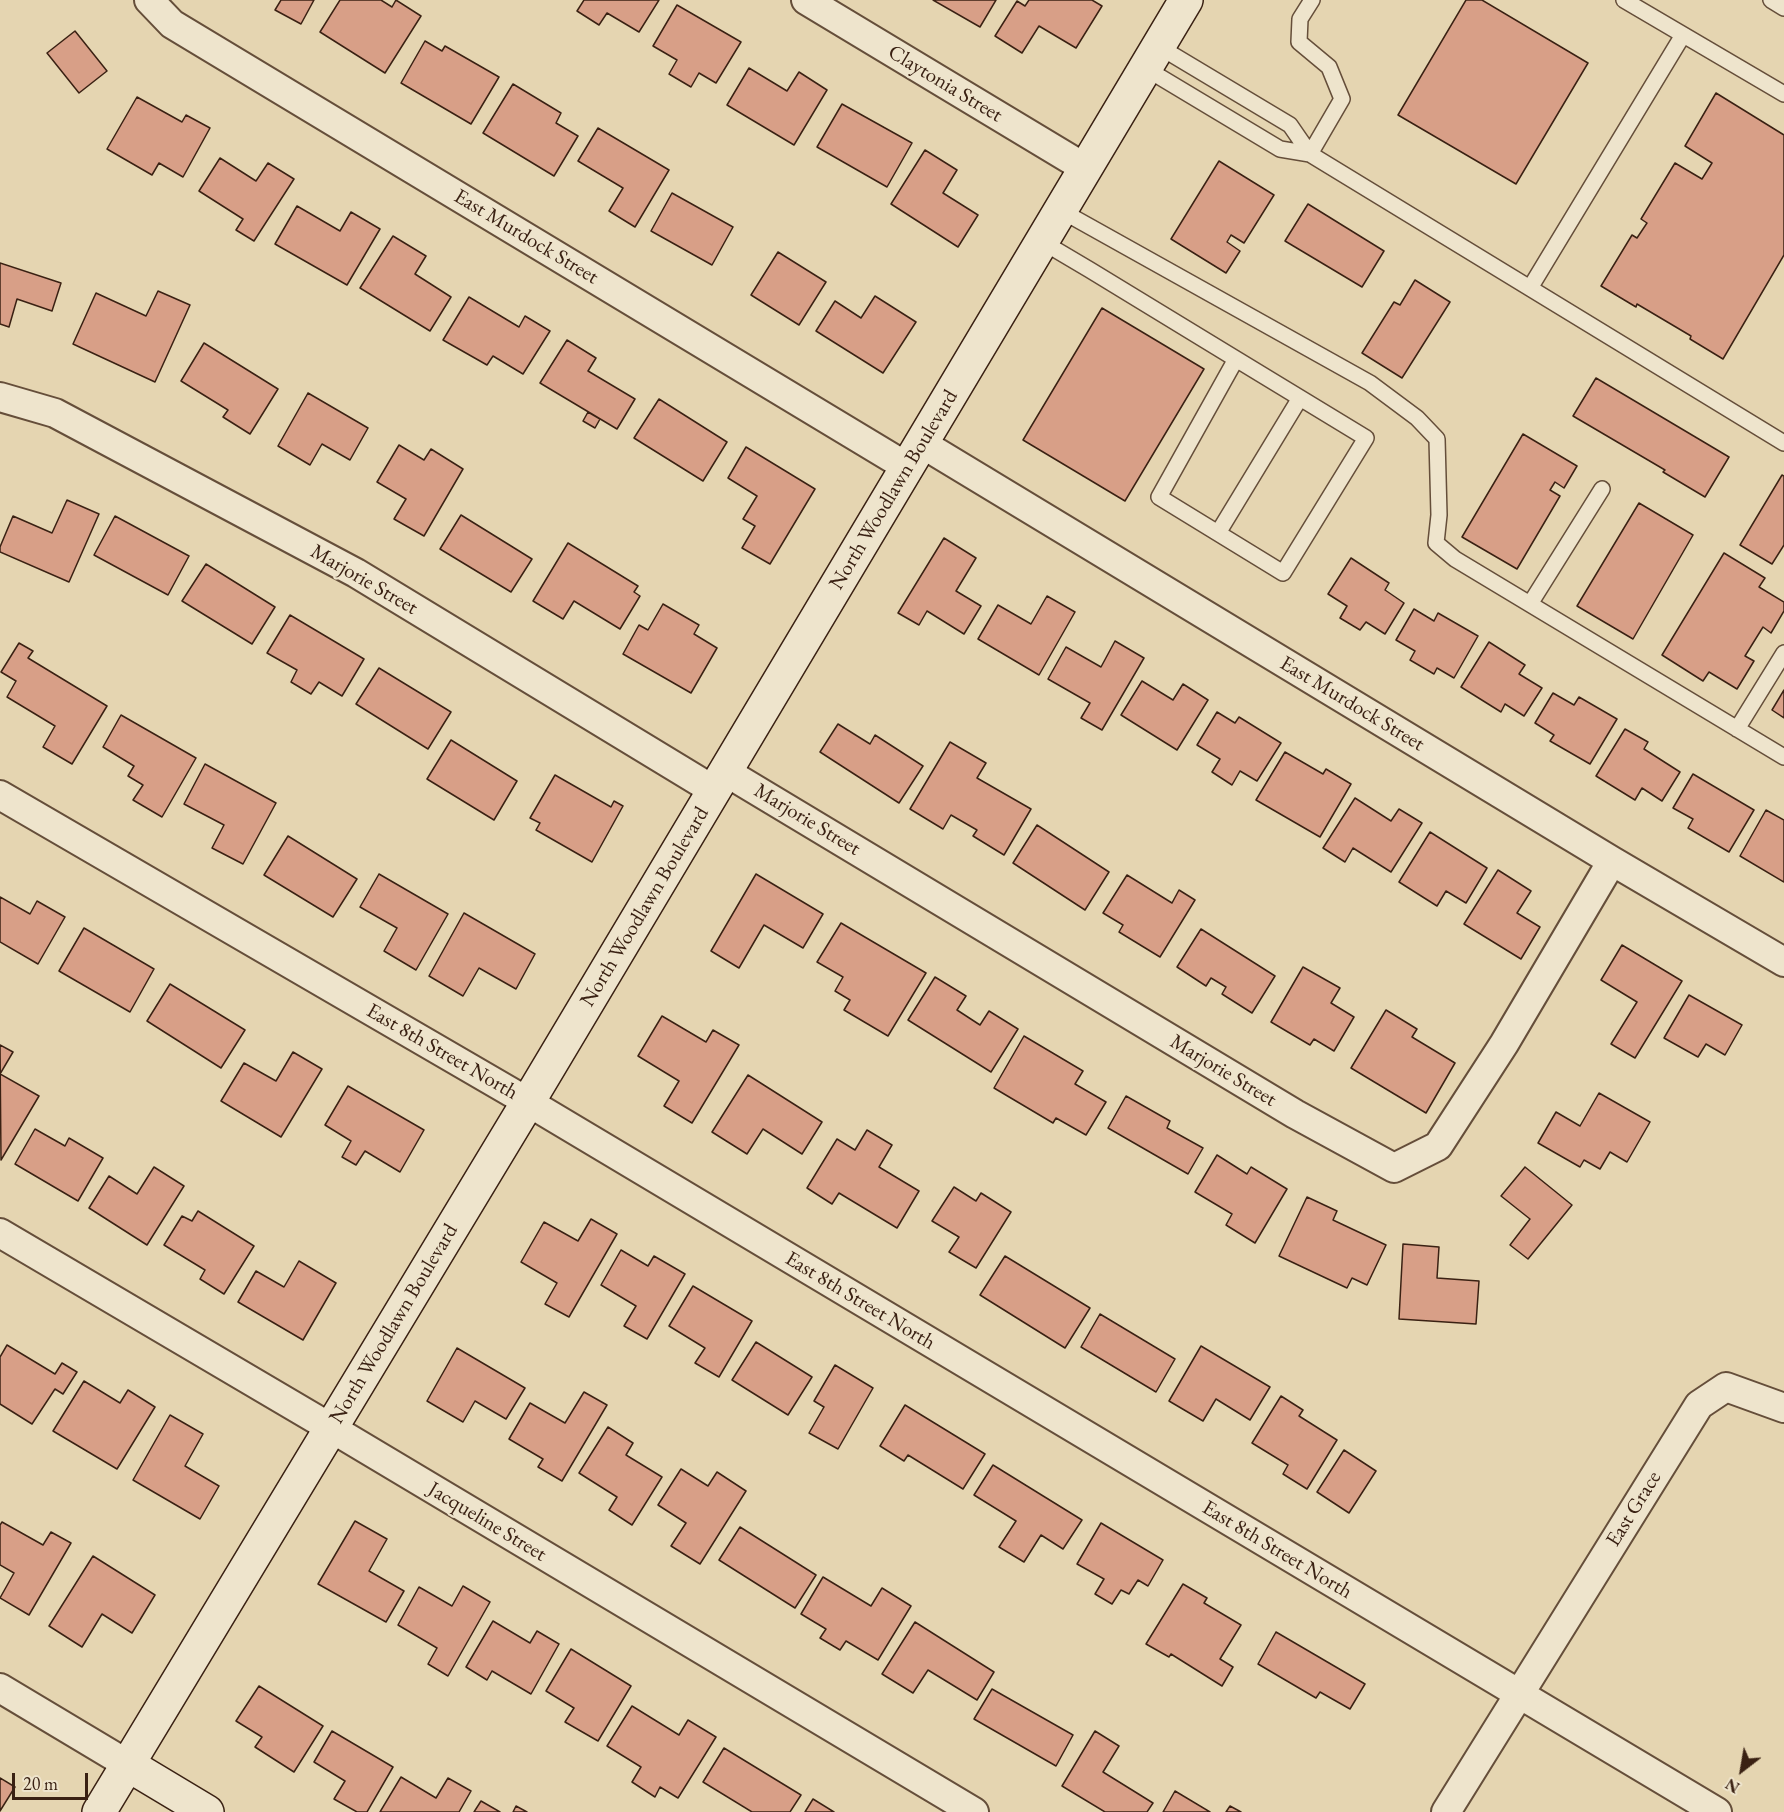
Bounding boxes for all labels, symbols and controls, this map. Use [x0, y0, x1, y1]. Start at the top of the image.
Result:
street label: Claytonia Street [883, 40, 1007, 128]
street label: East Murdock Street [449, 184, 603, 290]
street label: North Woodlawn Boulevard [824, 385, 964, 595]
street label: Marjorie Street [306, 539, 422, 621]
street label: East Murdock Street [1275, 651, 1429, 757]
street label: Marjorie Street [749, 778, 865, 862]
street label: North Woodlawn Boulevard [575, 802, 715, 1012]
street label: East 8th Street North [362, 998, 522, 1106]
street label: Marjorie Street [1165, 1029, 1281, 1113]
street label: North Woodlawn Boulevard [324, 1219, 464, 1429]
street label: East 8th Street North [780, 1246, 940, 1356]
street label: East Grace [1601, 1467, 1667, 1551]
street label: Jacqueline Street [423, 1477, 551, 1567]
street label: East 8th Street North [1197, 1495, 1357, 1605]
north arrow [1712, 1740, 1772, 1800]
scale bar [15, 1761, 92, 1799]
text: 20 m [23, 1772, 58, 1795]
text: N [1722, 1774, 1743, 1798]

